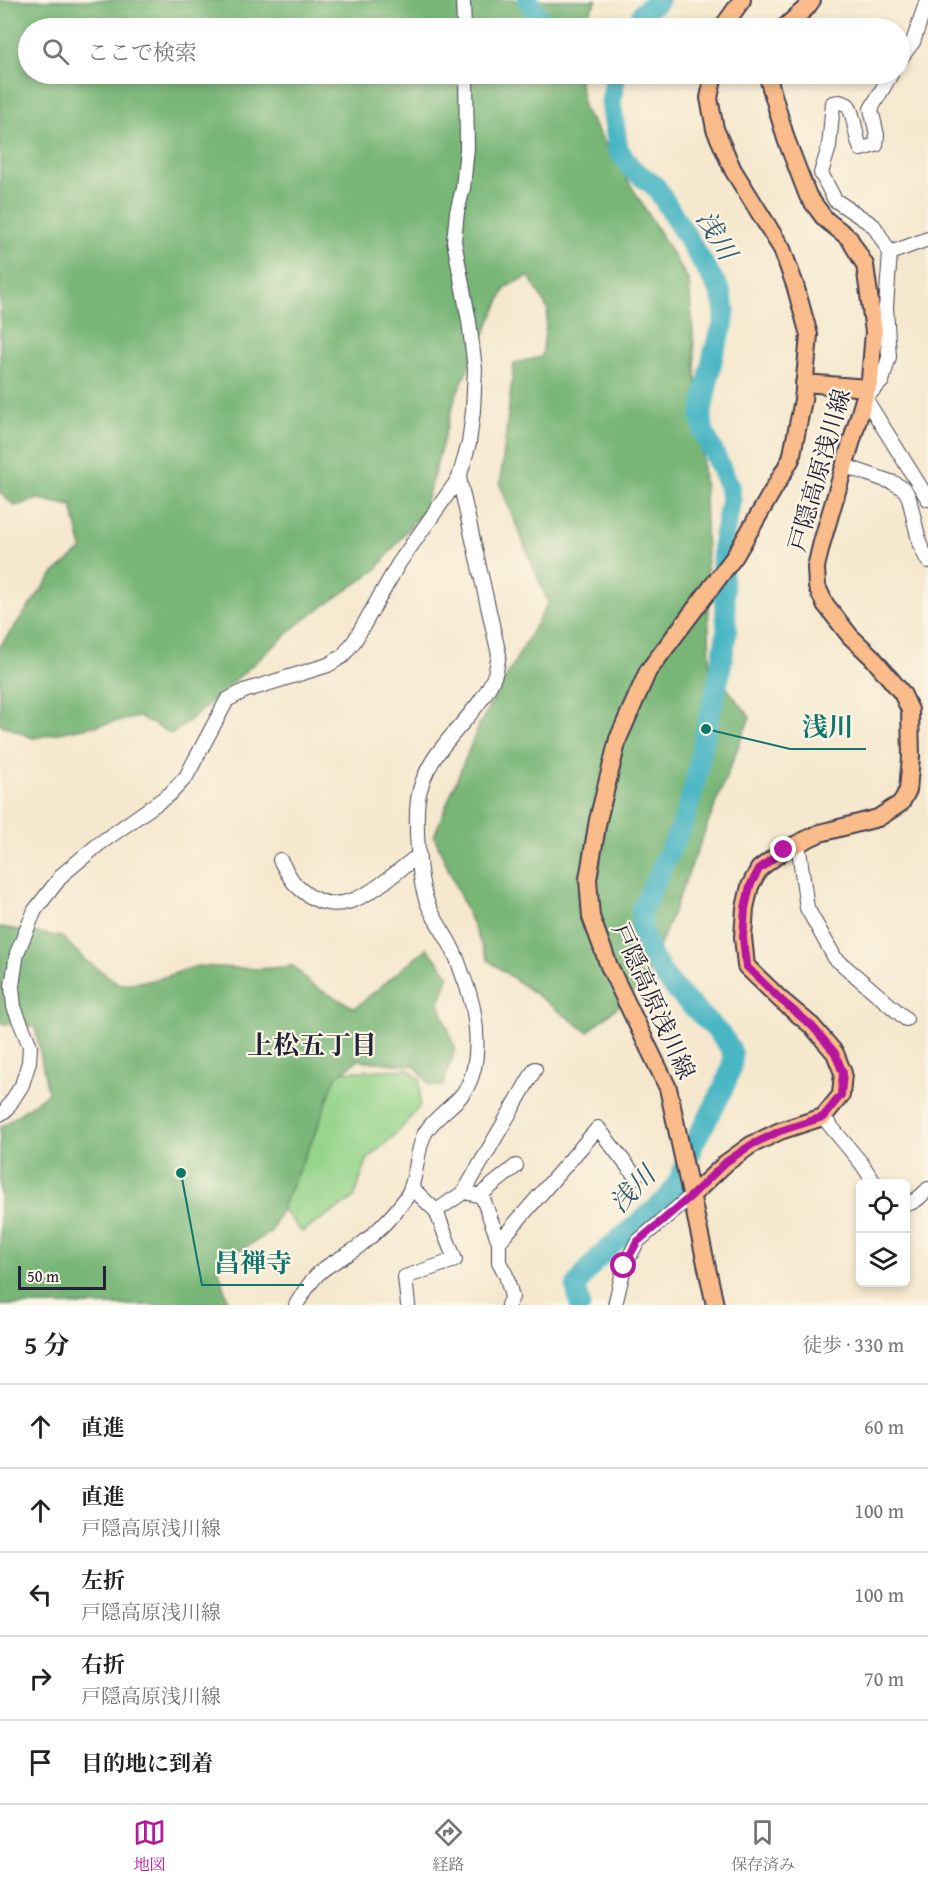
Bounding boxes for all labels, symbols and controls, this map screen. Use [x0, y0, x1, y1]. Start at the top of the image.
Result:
search box [18, 18, 910, 84]
icon: search [39, 35, 72, 68]
text: ここで検索 [87, 36, 197, 68]
water label: 浅川 [687, 203, 749, 270]
street label: 戸隠高原浅川線 [779, 384, 859, 556]
callout: 浅川 [790, 705, 866, 749]
text: 浅川 [802, 707, 854, 746]
route end [770, 836, 796, 862]
street label: 戸隠高原浅川線 [604, 917, 704, 1085]
district label: 上松五丁目 [247, 1025, 377, 1064]
water label: 浅川 [600, 1155, 666, 1221]
map controls [856, 1179, 910, 1287]
button: locate [856, 1179, 910, 1233]
button: layers [856, 1233, 910, 1287]
callout: 昌禅寺 [202, 1241, 304, 1285]
text: 昌禅寺 [214, 1243, 292, 1282]
route start [610, 1252, 636, 1278]
scale bar [18, 1263, 106, 1290]
text: 50 m [27, 1264, 59, 1288]
text: 5 分 [24, 1325, 69, 1364]
text: 徒歩 · 330 m [802, 1330, 904, 1359]
icon: ahead [24, 1410, 57, 1443]
text: 直進 [81, 1411, 125, 1443]
text: 60 m [864, 1412, 904, 1441]
text: 直進 [81, 1480, 125, 1512]
icon: ahead [24, 1494, 57, 1527]
text: 100 m [854, 1496, 904, 1525]
text: 戸隠高原浅川線 [81, 1513, 221, 1542]
text: 左折 [81, 1564, 125, 1596]
icon: left [24, 1578, 57, 1611]
text: 100 m [854, 1580, 904, 1609]
text: 戸隠高原浅川線 [81, 1597, 221, 1626]
text: 右折 [81, 1648, 125, 1680]
icon: right [24, 1662, 57, 1695]
text: 70 m [864, 1664, 904, 1693]
text: 戸隠高原浅川線 [81, 1681, 221, 1710]
icon: arrive [24, 1746, 57, 1779]
text: 目的地に到着 [81, 1747, 213, 1779]
tab: 地図 [133, 1816, 166, 1876]
tab: 経路 [432, 1816, 465, 1876]
tab: 保存済み [731, 1816, 795, 1876]

